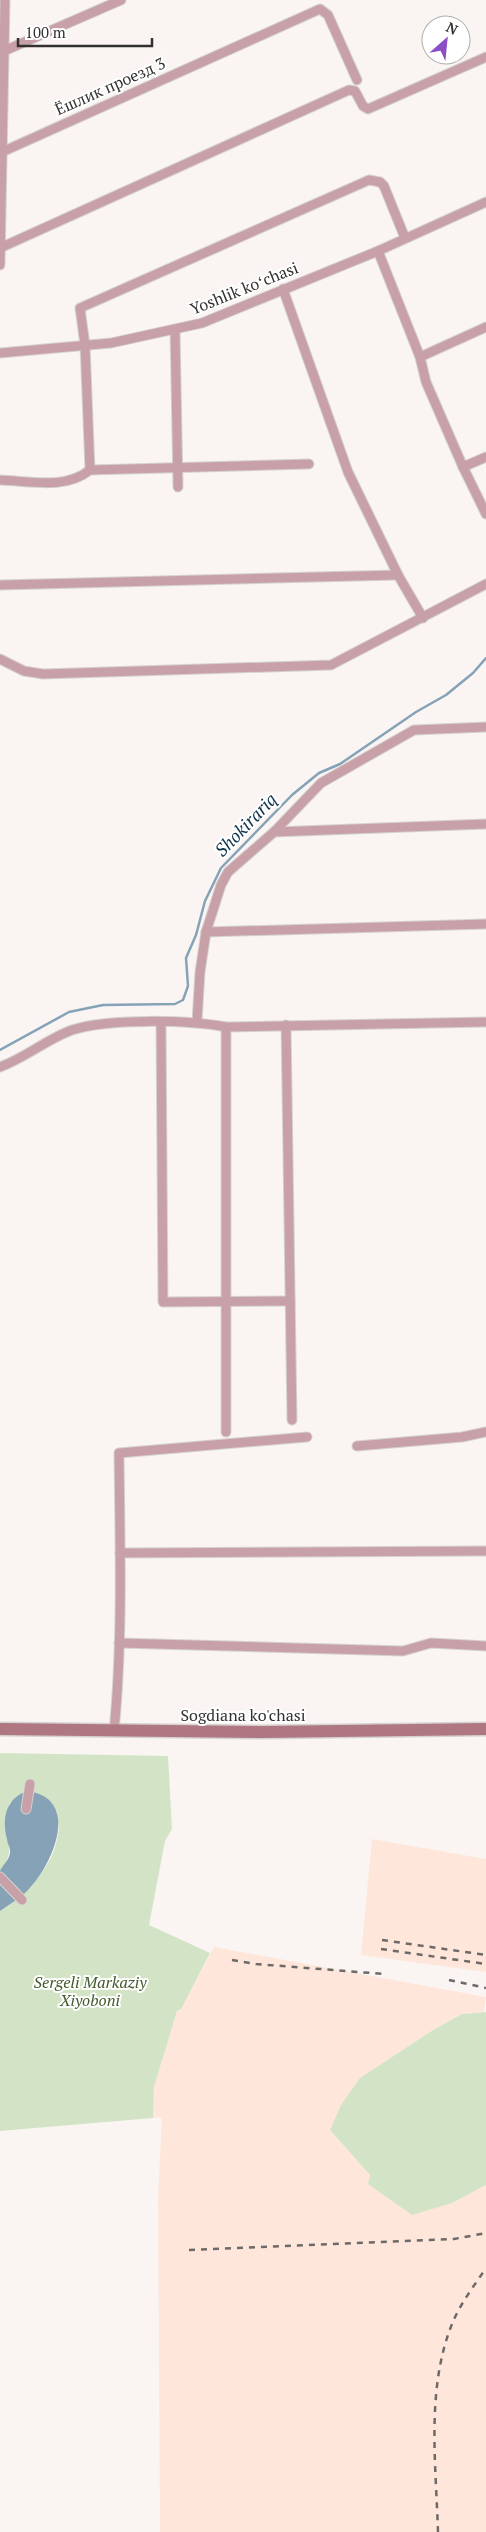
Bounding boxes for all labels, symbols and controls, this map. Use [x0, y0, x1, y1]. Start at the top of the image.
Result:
scale bar [18, 15, 151, 47]
north arrow [421, 15, 471, 65]
text: N [443, 17, 462, 39]
text: 100 m [25, 22, 66, 42]
street label: Ёшлик проезд 3 [51, 52, 169, 120]
street label: Yoshlik koʻchasi [187, 256, 301, 320]
water label: Shokirariq [209, 787, 282, 861]
street label: Sogdiana ko'chasi [181, 1704, 306, 1726]
park label: Sergeli Markaziy Xiyoboni [34, 1971, 147, 2011]

